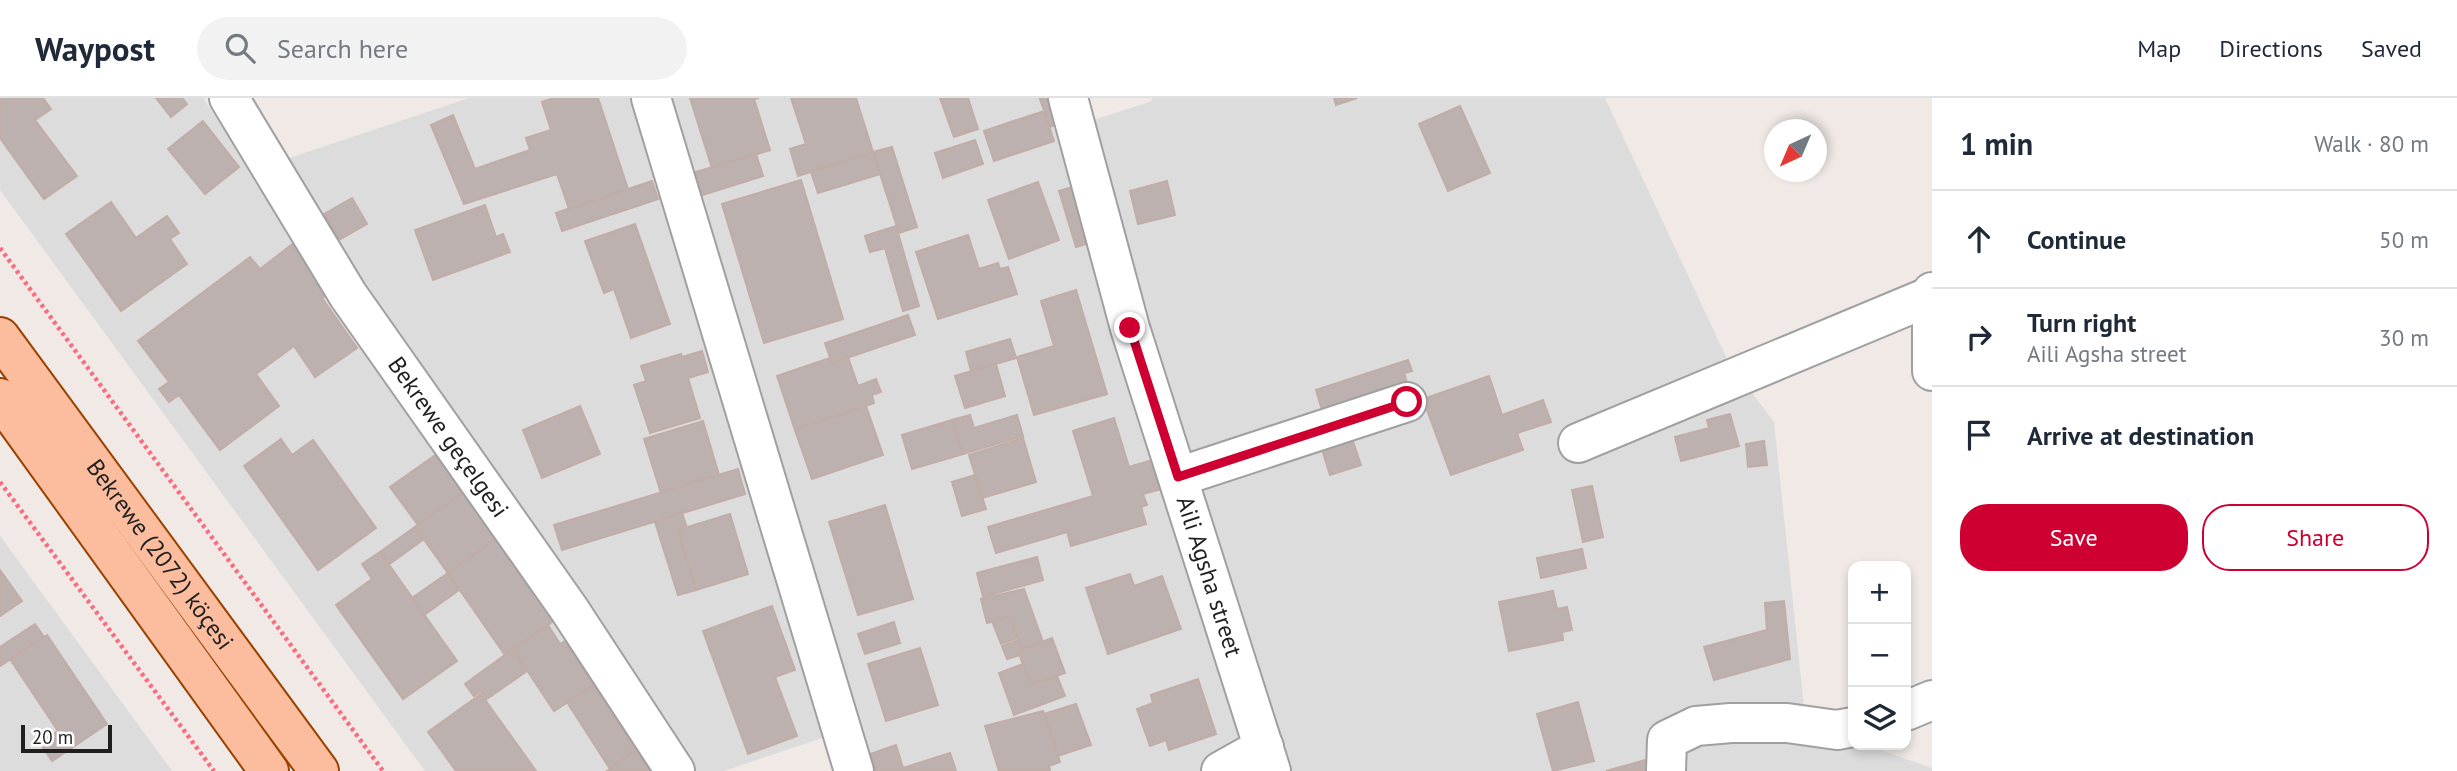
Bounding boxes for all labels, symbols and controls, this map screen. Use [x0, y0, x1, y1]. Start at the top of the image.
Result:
search box [197, 17, 687, 80]
text: Waypost [35, 27, 155, 70]
icon: search [221, 29, 259, 67]
text: Search here [277, 32, 408, 65]
text: Map [2137, 33, 2181, 64]
text: Directions [2219, 33, 2323, 64]
text: Saved [2361, 33, 2422, 64]
north arrow [1764, 119, 1827, 182]
text: 1 min [1960, 124, 2033, 163]
text: Walk · 80 m [2314, 129, 2429, 158]
icon: ahead [1960, 220, 1998, 258]
text: Continue [2027, 223, 2126, 256]
text: 50 m [2379, 225, 2429, 254]
text: Turn right [2027, 306, 2136, 339]
route end [1114, 312, 1145, 343]
icon: right [1960, 318, 1998, 356]
text: 30 m [2379, 323, 2429, 352]
text: Aili Agsha street [2027, 339, 2186, 368]
street label: Bekrewe geçelgesi [381, 350, 516, 523]
route start [1391, 386, 1422, 417]
icon: arrive [1960, 416, 1998, 454]
text: Arrive at destination [2027, 419, 2254, 452]
street label: Bekrewe (2072) köçesi [80, 453, 241, 656]
street label: Aili Agsha street [1170, 492, 1250, 660]
button: Save [1960, 504, 2188, 571]
button: Share [2202, 504, 2429, 571]
map controls [1848, 561, 1911, 750]
button: + [1848, 561, 1911, 624]
button: − [1848, 624, 1911, 687]
button: layers [1848, 687, 1911, 750]
scale bar [21, 722, 112, 754]
text: 20 m [32, 725, 73, 749]

